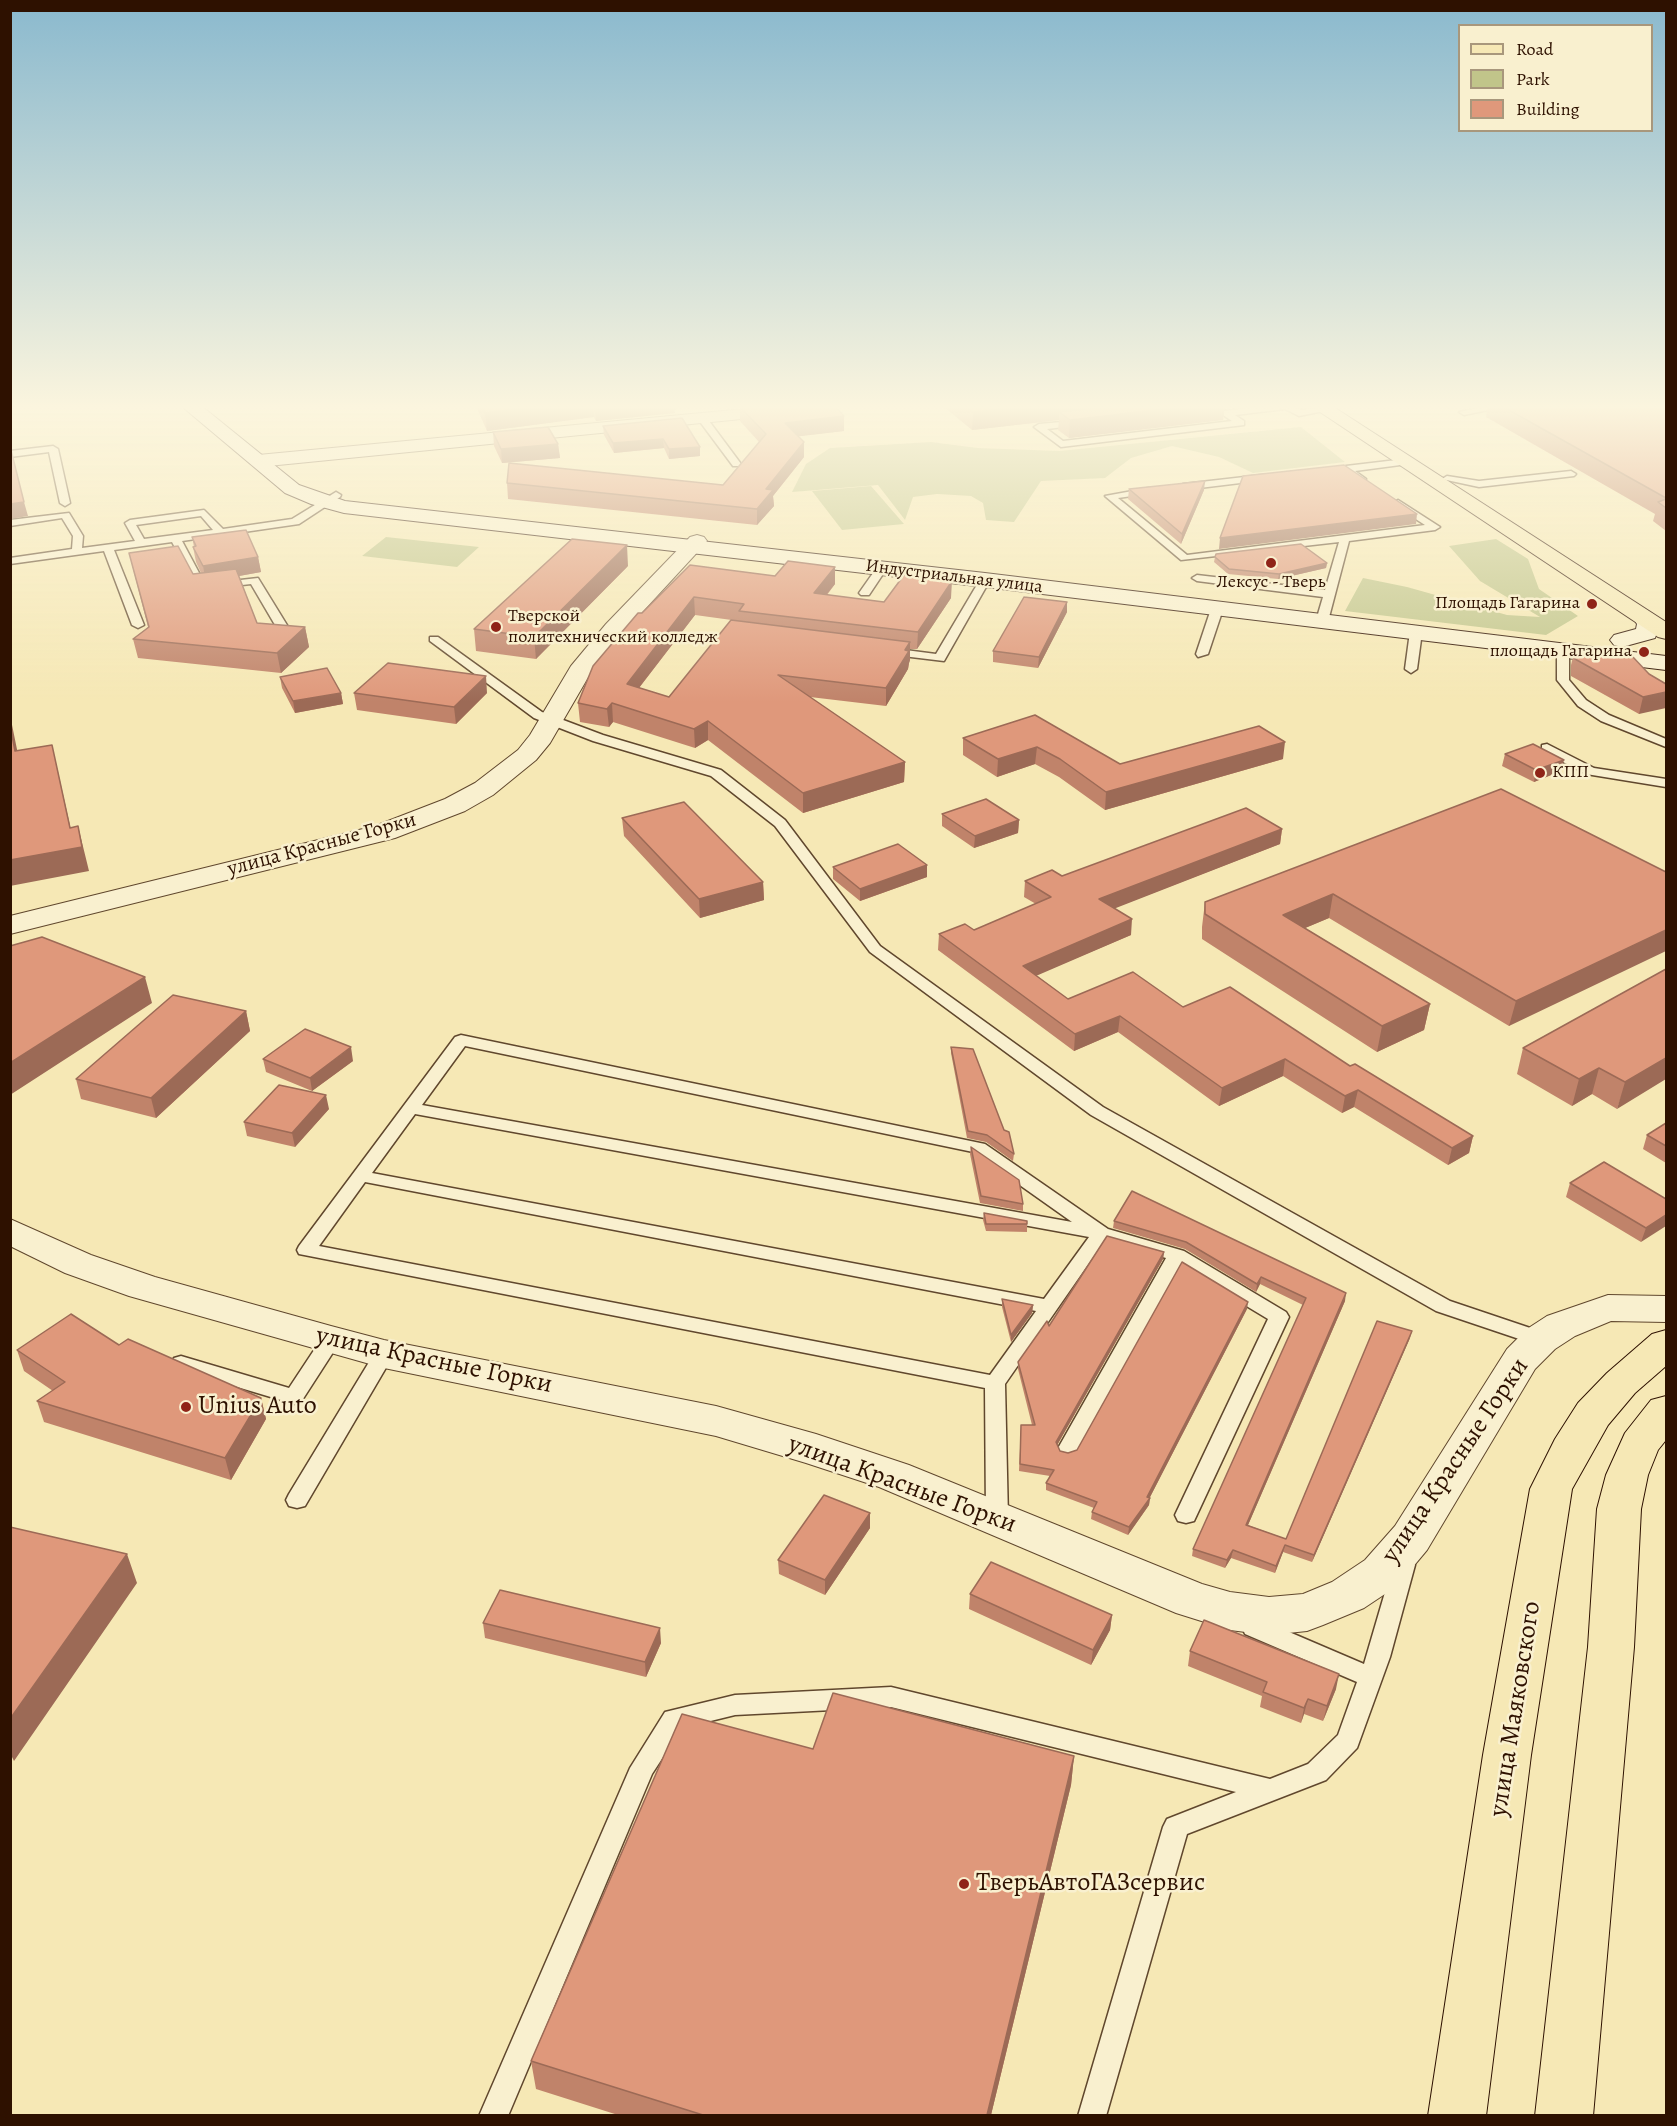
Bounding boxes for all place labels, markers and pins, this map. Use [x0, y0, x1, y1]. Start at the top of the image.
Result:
marker: Лексус - Тверь [1264, 556, 1278, 570]
place label: Лексус - Тверь [1216, 572, 1326, 594]
place label: Площадь Гагарина [1435, 593, 1580, 615]
marker: Площадь Гагарина [1585, 597, 1599, 611]
place label: Тверской политехнический колледж [508, 606, 718, 648]
marker: Тверской политехнический колледж [489, 620, 503, 634]
place label: площадь Гагарина [1490, 641, 1632, 663]
marker: площадь Гагарина [1637, 645, 1651, 659]
place label: КПП [1552, 762, 1589, 784]
marker: КПП [1533, 766, 1547, 780]
place label: Unius Auto [198, 1391, 317, 1423]
marker: Unius Auto [179, 1400, 193, 1414]
place label: ТверьАвтоГАЗсервис [976, 1868, 1205, 1900]
marker: ТверьАвтоГАЗсервис [957, 1877, 971, 1891]

